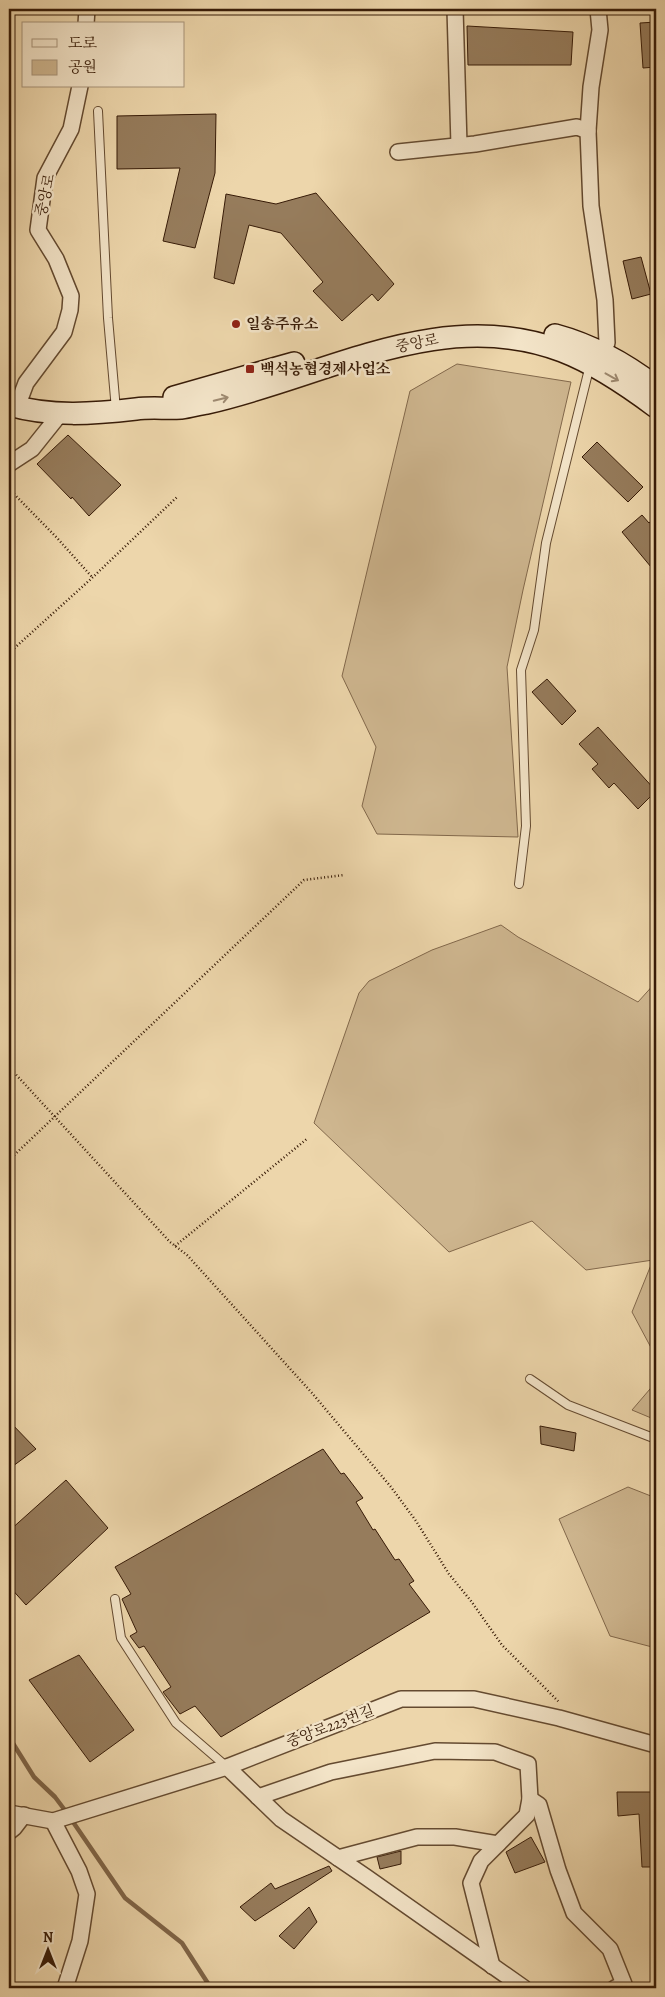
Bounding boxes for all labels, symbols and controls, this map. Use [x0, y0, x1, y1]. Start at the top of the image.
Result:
legend [22, 22, 185, 88]
text: 도로 [68, 33, 97, 53]
text: 공원 [68, 57, 97, 77]
street label: 중앙로 [31, 171, 59, 218]
place label: 일송주유소 [246, 314, 319, 334]
marker: 일송주유소 [230, 318, 242, 330]
street label: 중앙로 [394, 329, 441, 357]
place label: 백석농협경제사업소 [260, 359, 391, 379]
marker: 백석농협경제사업소 [244, 363, 256, 375]
one-way arrow [604, 373, 618, 383]
one-way arrow [213, 394, 229, 403]
street label: 중앙로223번길 [283, 1700, 377, 1752]
north arrow [22, 1924, 72, 1974]
text: N [43, 1928, 53, 1947]

